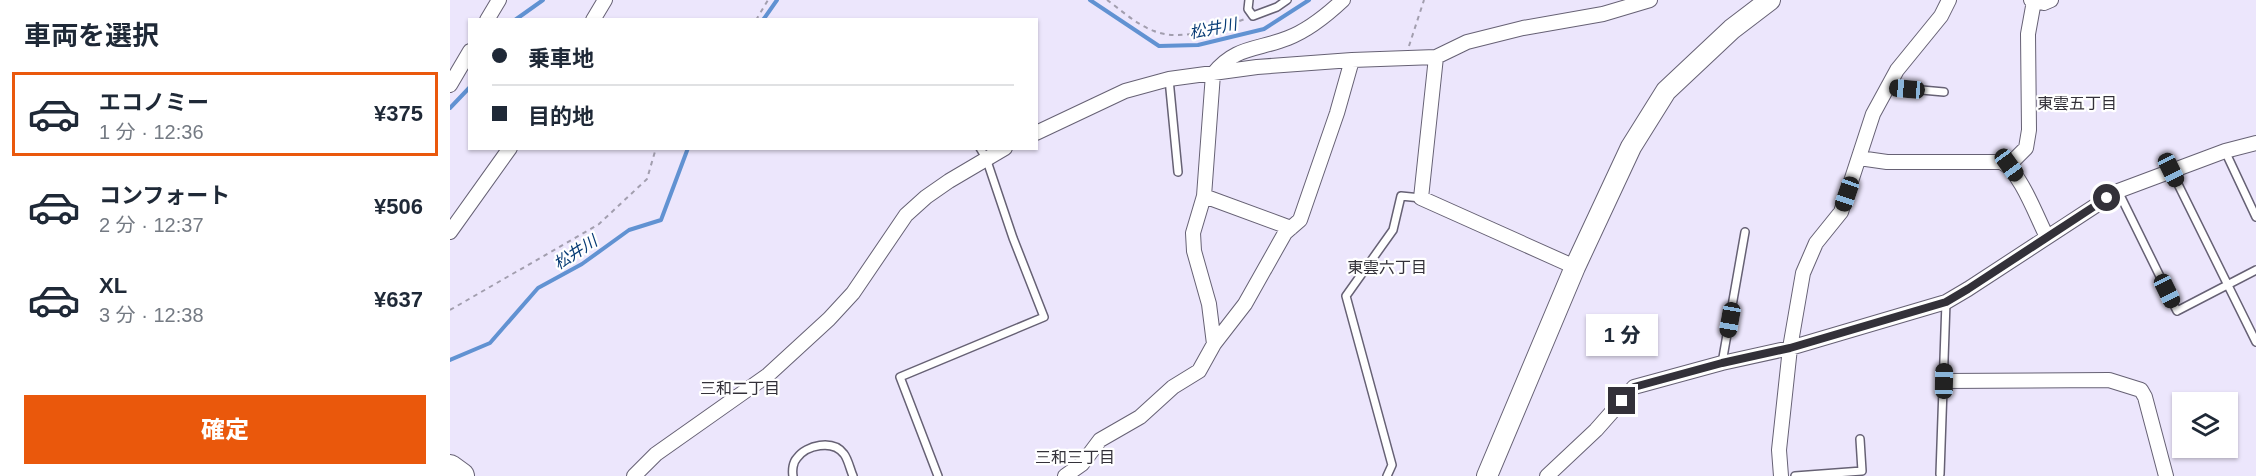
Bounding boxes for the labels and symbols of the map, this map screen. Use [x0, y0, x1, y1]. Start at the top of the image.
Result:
water label: 松井川 [1188, 15, 1240, 41]
car [1888, 78, 1926, 100]
district label: 東雲五丁目 [2037, 95, 2117, 112]
car [1991, 145, 2027, 185]
car [2155, 150, 2187, 190]
car [1833, 174, 1861, 214]
route start [2093, 184, 2120, 211]
water label: 松井川 [551, 231, 602, 273]
district label: 東雲六丁目 [1347, 259, 1427, 276]
car [2151, 271, 2183, 311]
car [1718, 301, 1742, 339]
callout: 1 分 [1586, 314, 1658, 356]
car [1935, 363, 1953, 399]
district label: 三和二丁目 [700, 380, 780, 397]
route end [1608, 387, 1635, 414]
district label: 三和三丁目 [1035, 449, 1115, 466]

